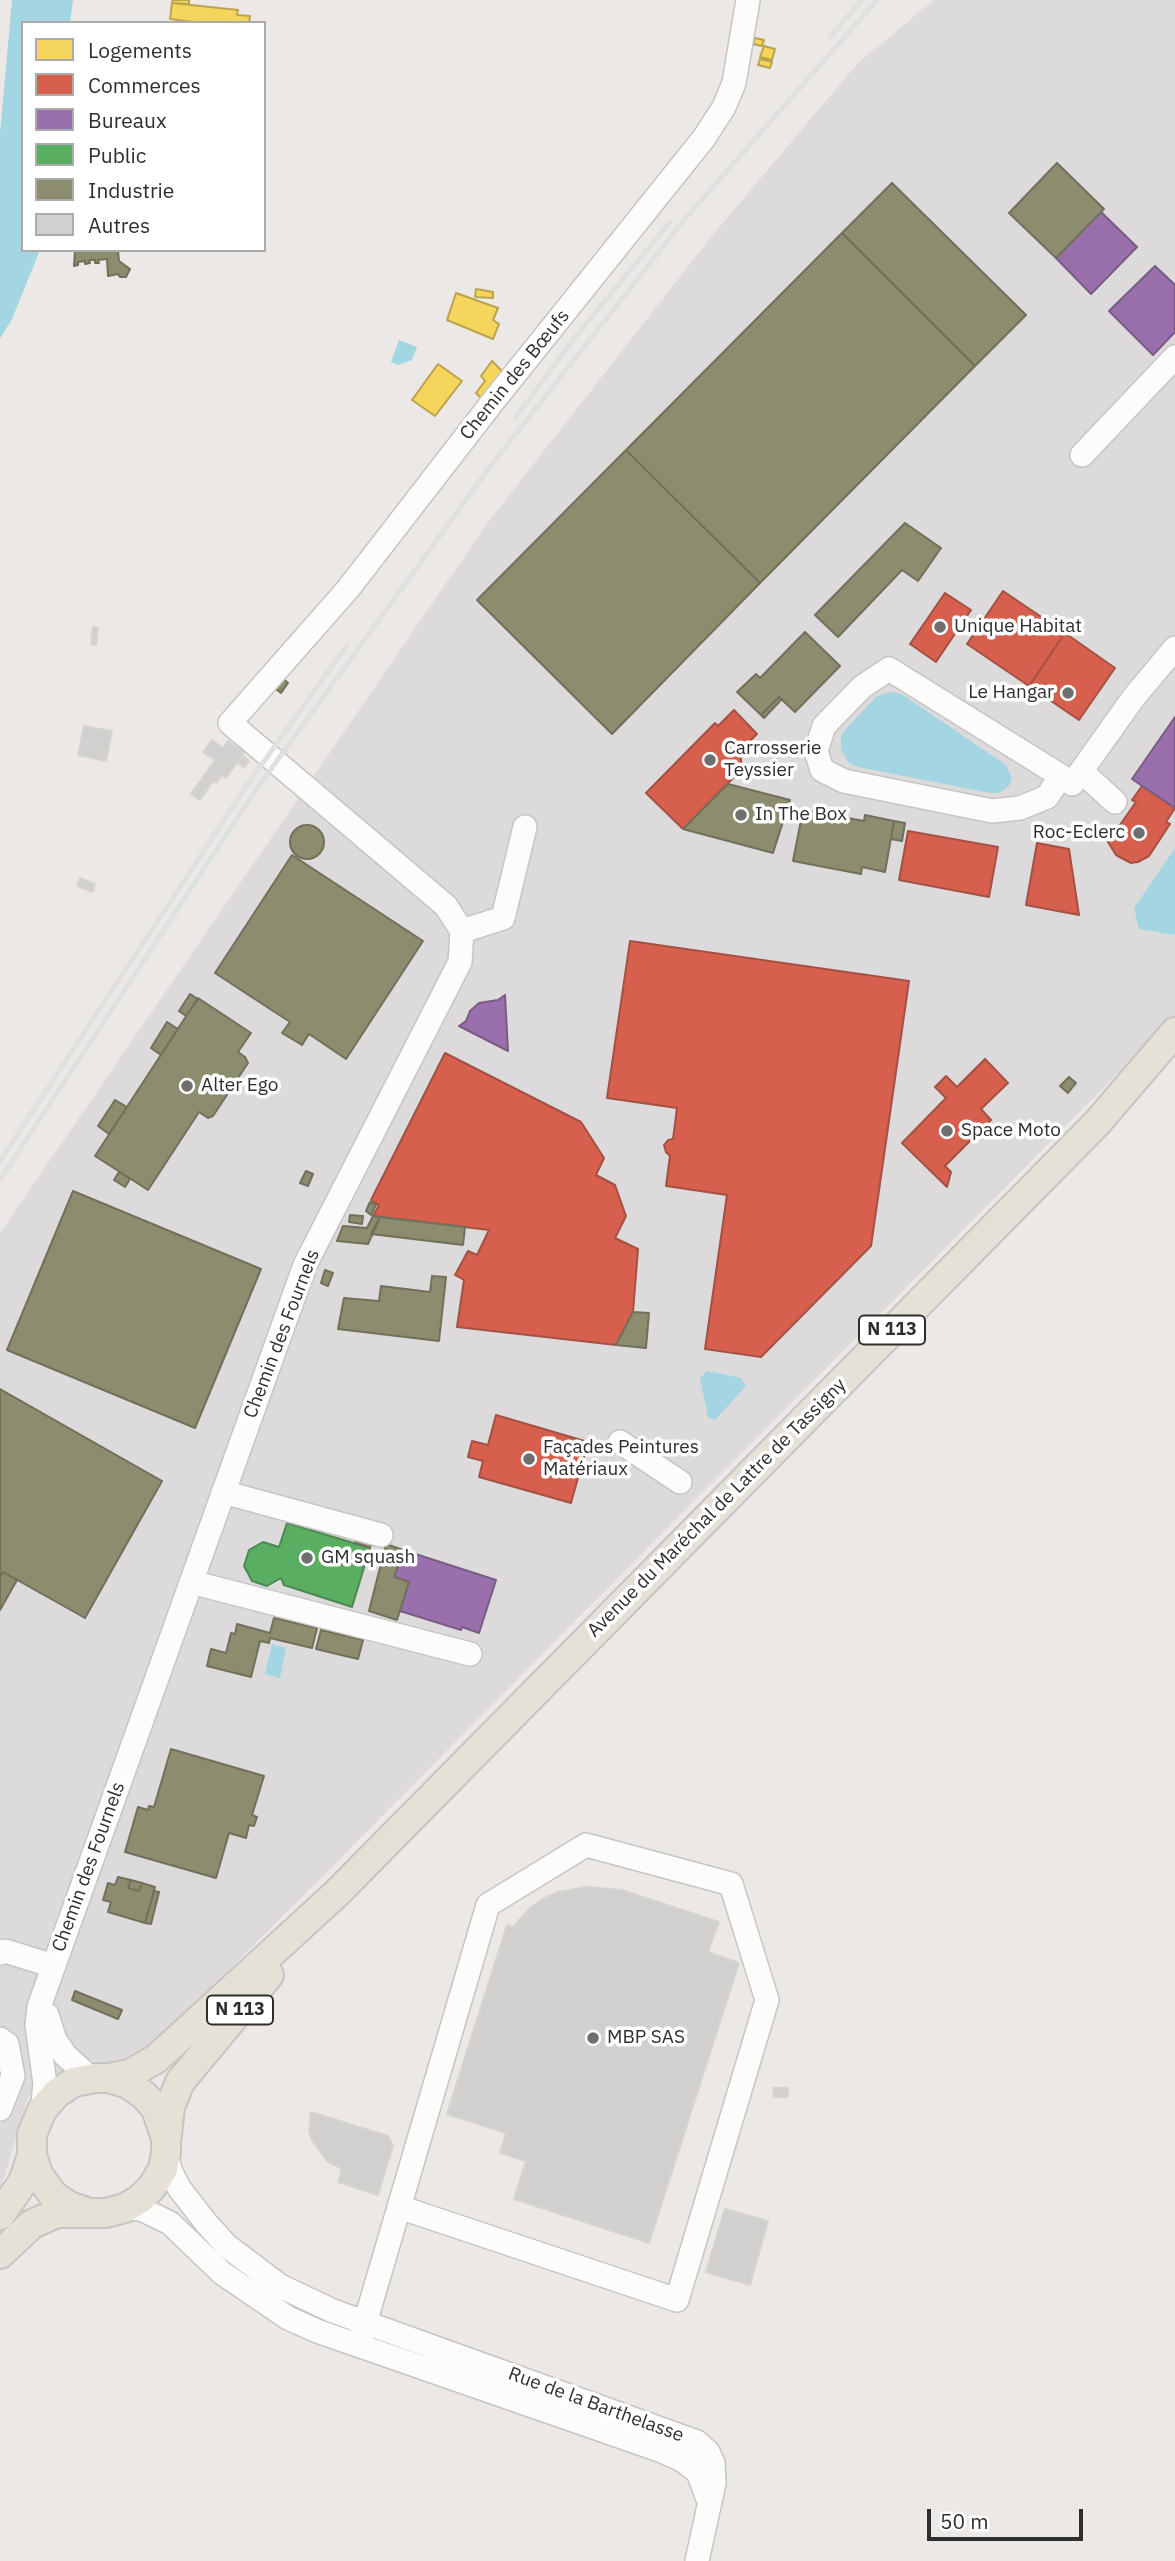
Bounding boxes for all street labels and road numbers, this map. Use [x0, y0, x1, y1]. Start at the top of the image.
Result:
street label: Chemin des Bœufs [455, 305, 575, 445]
street label: Chemin des Fournels [239, 1246, 325, 1422]
road number: N 113 [859, 1316, 925, 1344]
street label: Avenue du Maréchal de Lattre de Tassigny [583, 1374, 851, 1642]
street label: Chemin des Fournels [48, 1779, 130, 1955]
road number: N 113 [207, 1996, 273, 2024]
street label: Rue de la Barthelasse [505, 2363, 687, 2447]

